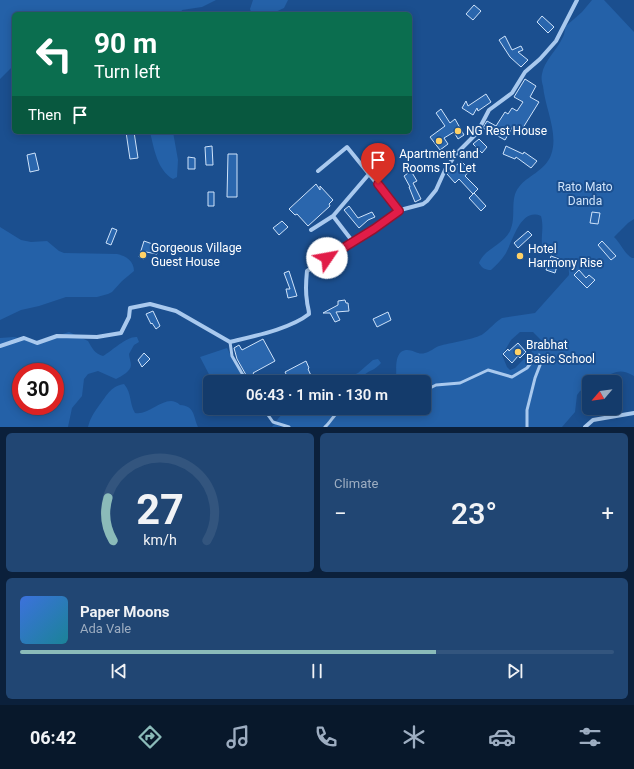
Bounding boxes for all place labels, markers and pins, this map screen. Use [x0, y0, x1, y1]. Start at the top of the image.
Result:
place label: NG Rest House [466, 124, 547, 138]
marker: NG Rest House [453, 126, 463, 136]
marker: Apartment and Rooms To Let [434, 136, 444, 146]
pin [361, 143, 395, 184]
place label: Apartment and Rooms To Let [399, 147, 479, 175]
place label: Gorgeous Village Guest House [151, 241, 242, 269]
place label: Hotel Harmony Rise [528, 242, 603, 270]
marker: Gorgeous Village Guest House [138, 250, 148, 260]
marker: Hotel Harmony Rise [515, 251, 525, 261]
place label: Brabhat Basic School [526, 338, 595, 366]
marker: Brabhat Basic School [513, 347, 523, 357]

